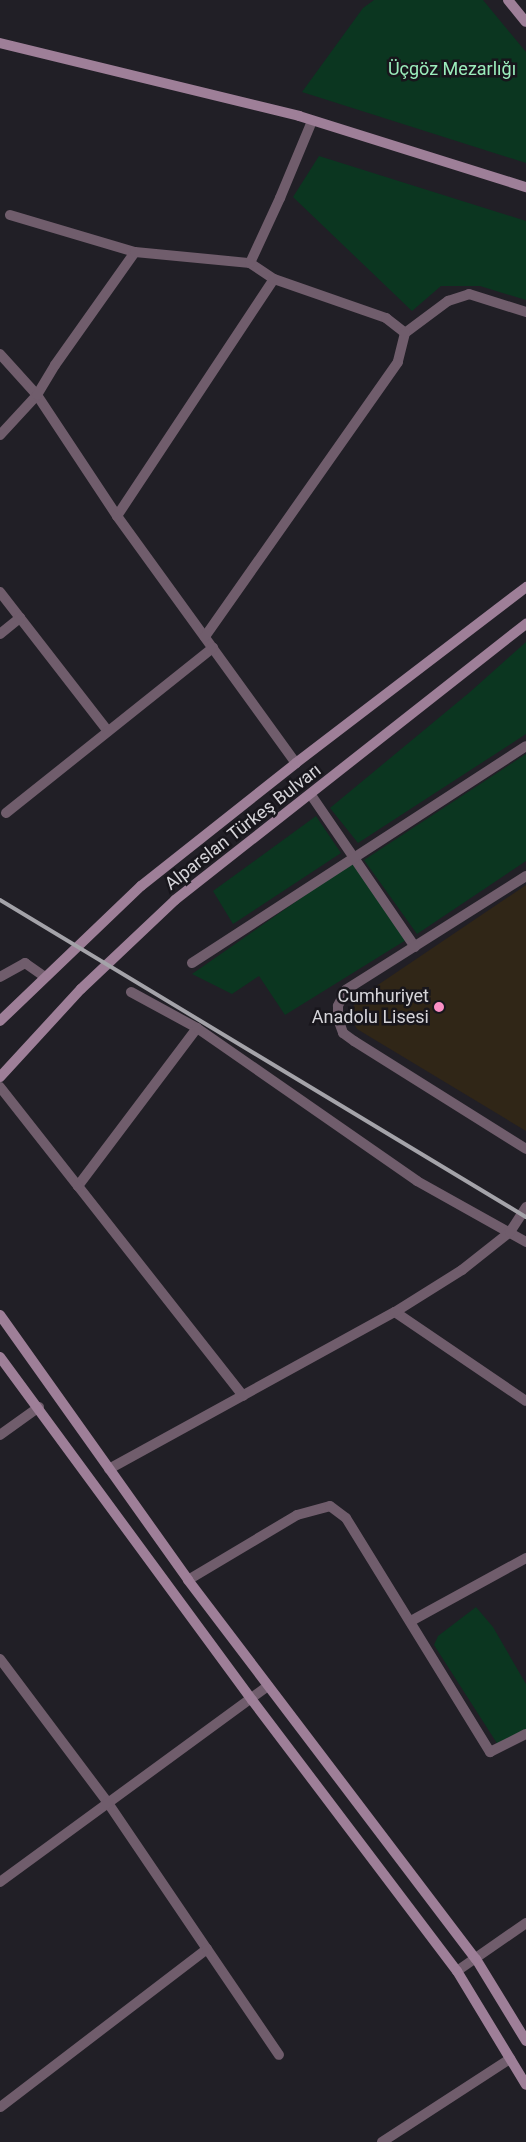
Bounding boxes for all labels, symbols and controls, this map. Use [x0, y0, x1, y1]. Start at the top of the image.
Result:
park label: Üçgöz Mezarlığı [388, 58, 516, 80]
street label: Alparslan Türkeş Bulvarı [160, 759, 326, 895]
place label: Cumhuriyet Anadolu Lisesi [312, 986, 429, 1028]
marker: Cumhuriyet Anadolu Lisesi [433, 1001, 445, 1013]

